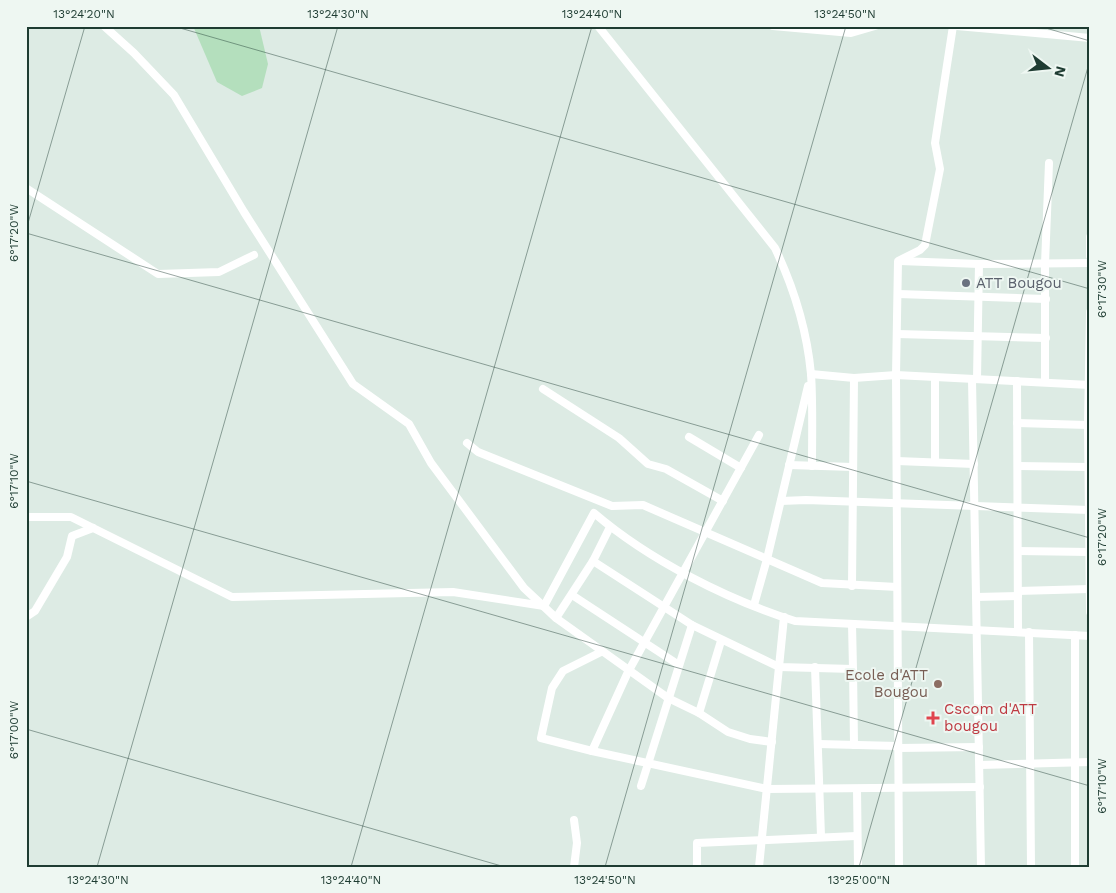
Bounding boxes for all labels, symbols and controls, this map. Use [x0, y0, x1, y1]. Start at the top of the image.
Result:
text: 13°24'20"N [53, 7, 115, 21]
text: 13°24'30"N [307, 7, 369, 21]
text: 13°24'40"N [562, 7, 622, 21]
text: 13°24'50"N [814, 7, 876, 21]
north arrow [1024, 42, 1074, 92]
text: N [1051, 64, 1070, 79]
text: 6°17'20"W [7, 204, 21, 262]
text: 6°17'30"W [1095, 260, 1109, 318]
place label: ATT Bougou [976, 274, 1062, 292]
marker: ATT Bougou [960, 277, 972, 289]
text: 6°17'10"W [7, 453, 21, 509]
text: 6°17'20"W [1095, 508, 1109, 566]
place label: Ecole d'ATT Bougou [845, 666, 928, 701]
marker: Ecole d'ATT Bougou [932, 678, 944, 690]
text: 6°17'00"W [7, 700, 21, 759]
place label: Cscom d'ATT bougou [944, 700, 1037, 735]
marker: Cscom d'ATT bougou [926, 711, 940, 725]
text: 6°17'10"W [1095, 758, 1109, 814]
text: 13°24'30"N [67, 873, 129, 887]
text: 13°24'40"N [321, 873, 381, 887]
text: 13°24'50"N [574, 873, 636, 887]
text: 13°25'00"N [828, 873, 890, 887]

